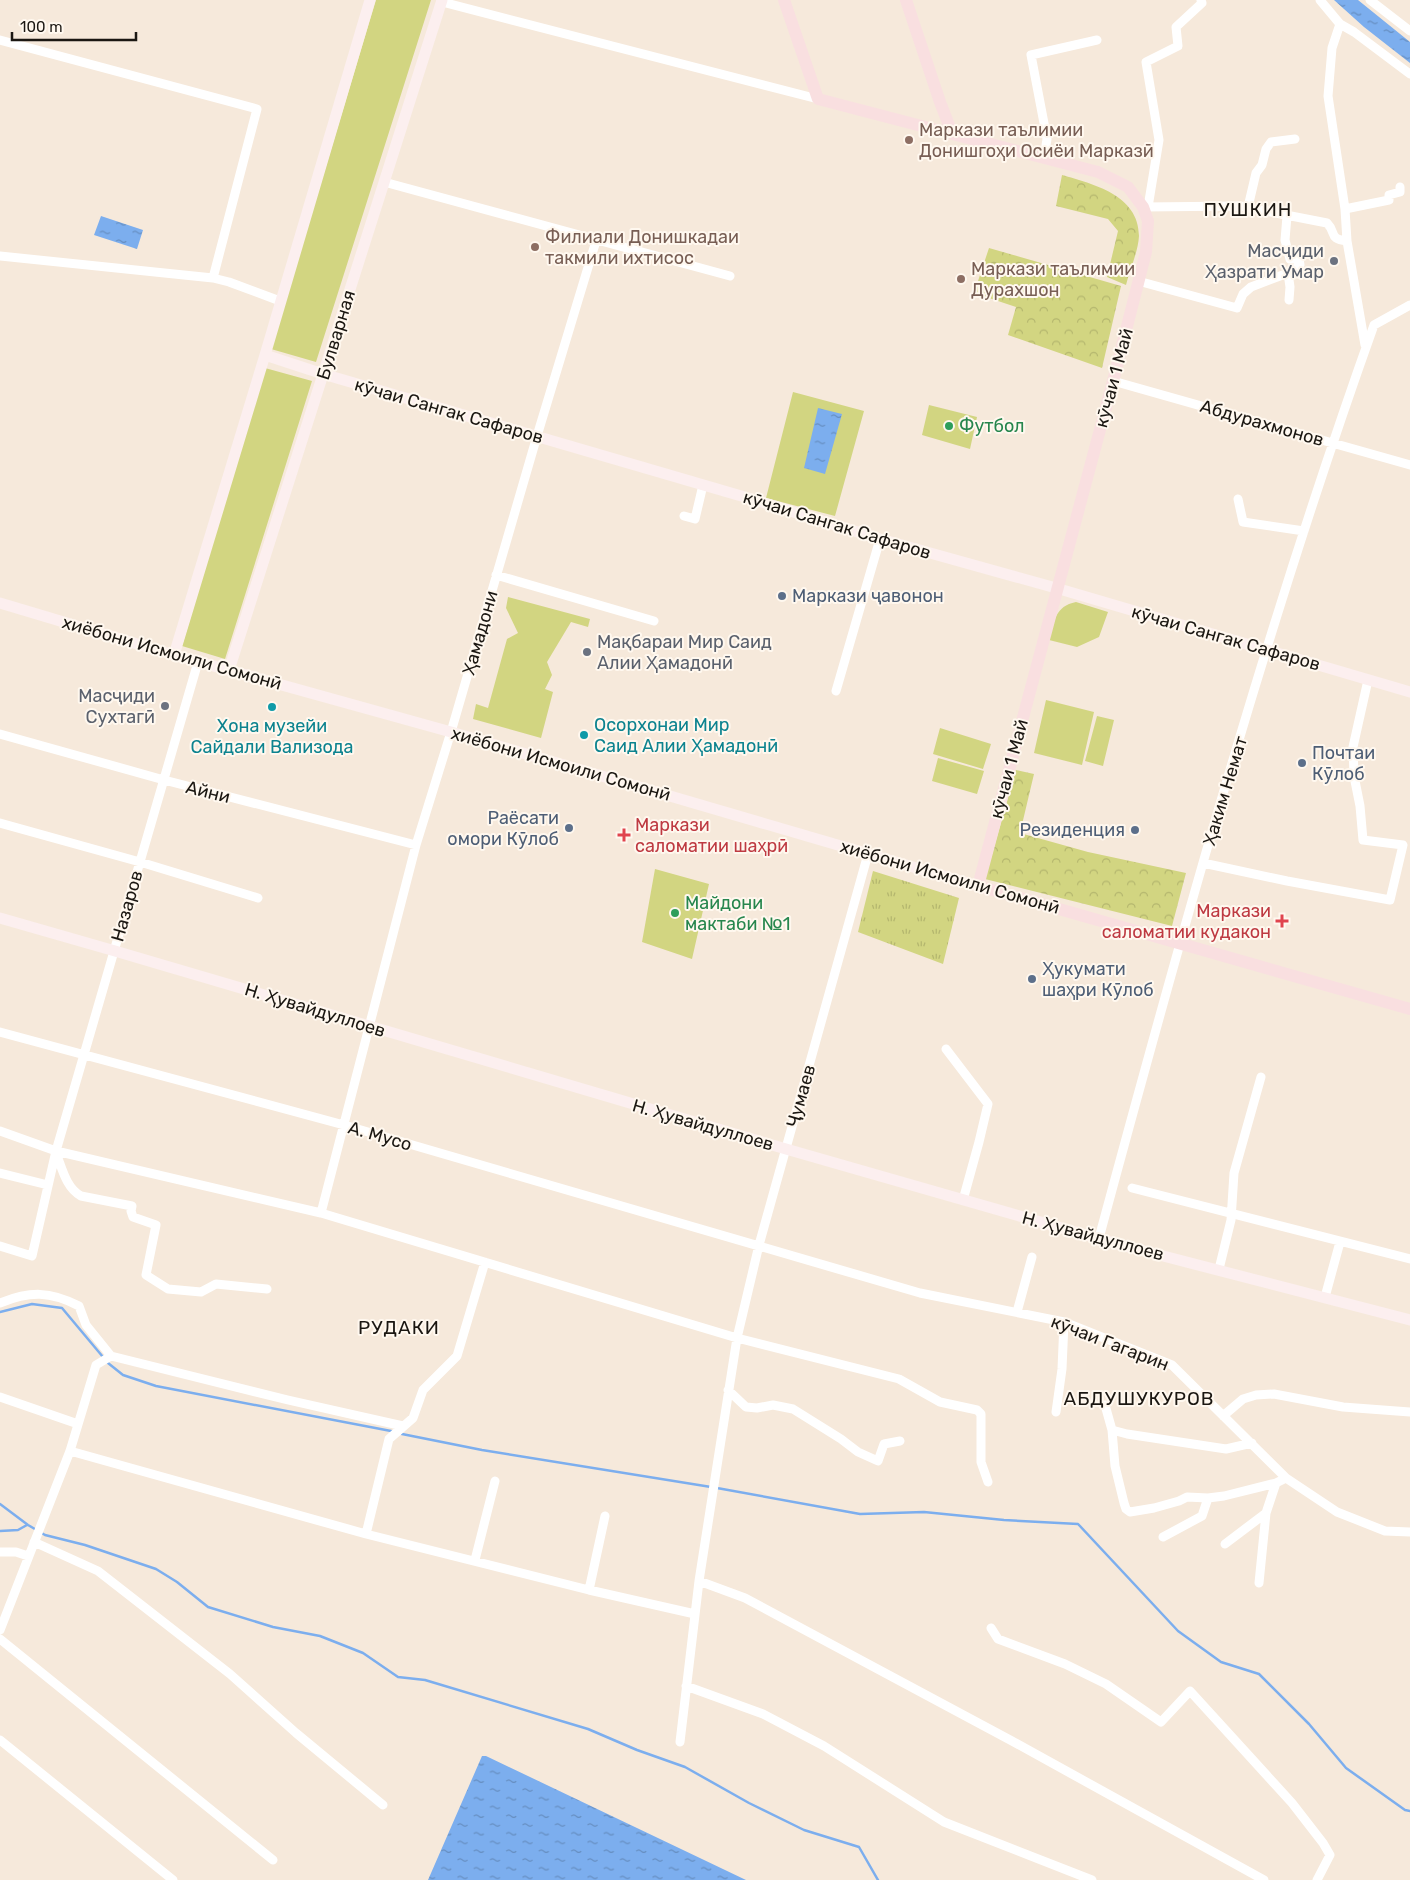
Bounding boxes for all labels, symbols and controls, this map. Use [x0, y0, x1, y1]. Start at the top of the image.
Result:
scale bar [12, 10, 136, 42]
text: 100 m [20, 18, 62, 36]
place label: Маркази таълимии Донишгоҳи Осиёи Марказӣ [919, 119, 1154, 162]
marker: Маркази таълимии Донишгоҳи Осиёи Марказӣ [903, 134, 915, 146]
district label: ПУШКИН [1204, 198, 1292, 221]
place label: Филиали Донишкадаи такмили ихтисос [545, 226, 739, 269]
place label: Масҷиди Ҳазрати Умар [1205, 240, 1324, 283]
marker: Филиали Донишкадаи такмили ихтисос [529, 241, 541, 253]
marker: Масҷиди Ҳазрати Умар [1328, 255, 1340, 267]
place label: Маркази таълимии Дурахшон [971, 258, 1135, 301]
marker: Маркази таълимии Дурахшон [955, 273, 967, 285]
street label: Булварная [312, 287, 360, 383]
street label: кӯчаи 1 Май [1090, 326, 1138, 430]
street label: кӯчаи Сангак Сафаров [352, 374, 546, 448]
street label: Абдурахмонов [1198, 395, 1326, 451]
place label: Футбол [959, 415, 1025, 437]
marker: Футбол [943, 420, 955, 432]
street label: кӯчаи Сангак Сафаров [740, 486, 934, 564]
place label: Маркази ҷавонон [792, 585, 944, 607]
street label: Ҳамадони [457, 588, 503, 678]
marker: Маркази ҷавонон [776, 590, 788, 602]
street label: кӯчаи Сангак Сафаров [1129, 601, 1323, 675]
street label: хиёбони Исмоили Сомонӣ [60, 611, 284, 695]
place label: Мақбараи Мир Саид Алии Ҳамадонӣ [597, 631, 772, 674]
marker: Мақбараи Мир Саид Алии Ҳамадонӣ [581, 646, 593, 658]
place label: Масҷиди Сухтагӣ [78, 685, 155, 728]
marker: Масҷиди Сухтагӣ [159, 700, 171, 712]
marker: Хона музейи Сайдали Вализода [266, 701, 278, 713]
place label: Осорхонаи Мир Саид Алии Ҳамадонӣ [594, 714, 778, 757]
place label: Хона музейи Сайдали Вализода [190, 715, 354, 758]
street label: кӯчаи 1 Май [985, 717, 1033, 821]
street label: хиёбони Исмоили Сомонӣ [449, 722, 673, 806]
marker: Осорхонаи Мир Саид Алии Ҳамадонӣ [578, 729, 590, 741]
street label: Ҳаким Немат [1198, 733, 1252, 849]
place label: Почтаи Кӯлоб [1312, 742, 1375, 785]
marker: Почтаи Кӯлоб [1296, 757, 1308, 769]
street label: Айни [184, 776, 232, 808]
place label: Раёсати омори Кӯлоб [447, 807, 559, 850]
place label: Маркази саломатии шаҳрӣ [635, 814, 788, 857]
place label: Резиденция [1019, 819, 1125, 841]
marker: Раёсати омори Кӯлоб [563, 822, 575, 834]
marker: Резиденция [1129, 824, 1141, 836]
marker: Маркази саломатии шаҳрӣ [617, 828, 631, 842]
street label: хиёбони Исмоили Сомонӣ [838, 835, 1062, 919]
street label: Назаров [106, 868, 148, 944]
place label: Майдони мактаби №1 [685, 892, 790, 935]
place label: Маркази саломатии кудакон [1102, 900, 1271, 943]
marker: Майдони мактаби №1 [669, 907, 681, 919]
marker: Маркази саломатии кудакон [1275, 914, 1289, 928]
place label: Ҳукумати шаҳри Кӯлоб [1042, 958, 1154, 1001]
marker: Ҳукумати шаҳри Кӯлоб [1026, 973, 1038, 985]
street label: Н. Ҳувайдуллоев [242, 978, 388, 1042]
street label: Ҷумаев [782, 1062, 820, 1130]
street label: Н. Ҳувайдуллоев [630, 1094, 776, 1156]
street label: А. Мусо [346, 1116, 414, 1156]
street label: Н. Ҳувайдуллоев [1020, 1206, 1166, 1266]
street label: кӯчаи Гагарин [1048, 1310, 1172, 1376]
district label: РУДАКИ [358, 1316, 440, 1339]
district label: АБДУШУКУРОВ [1063, 1387, 1215, 1410]

